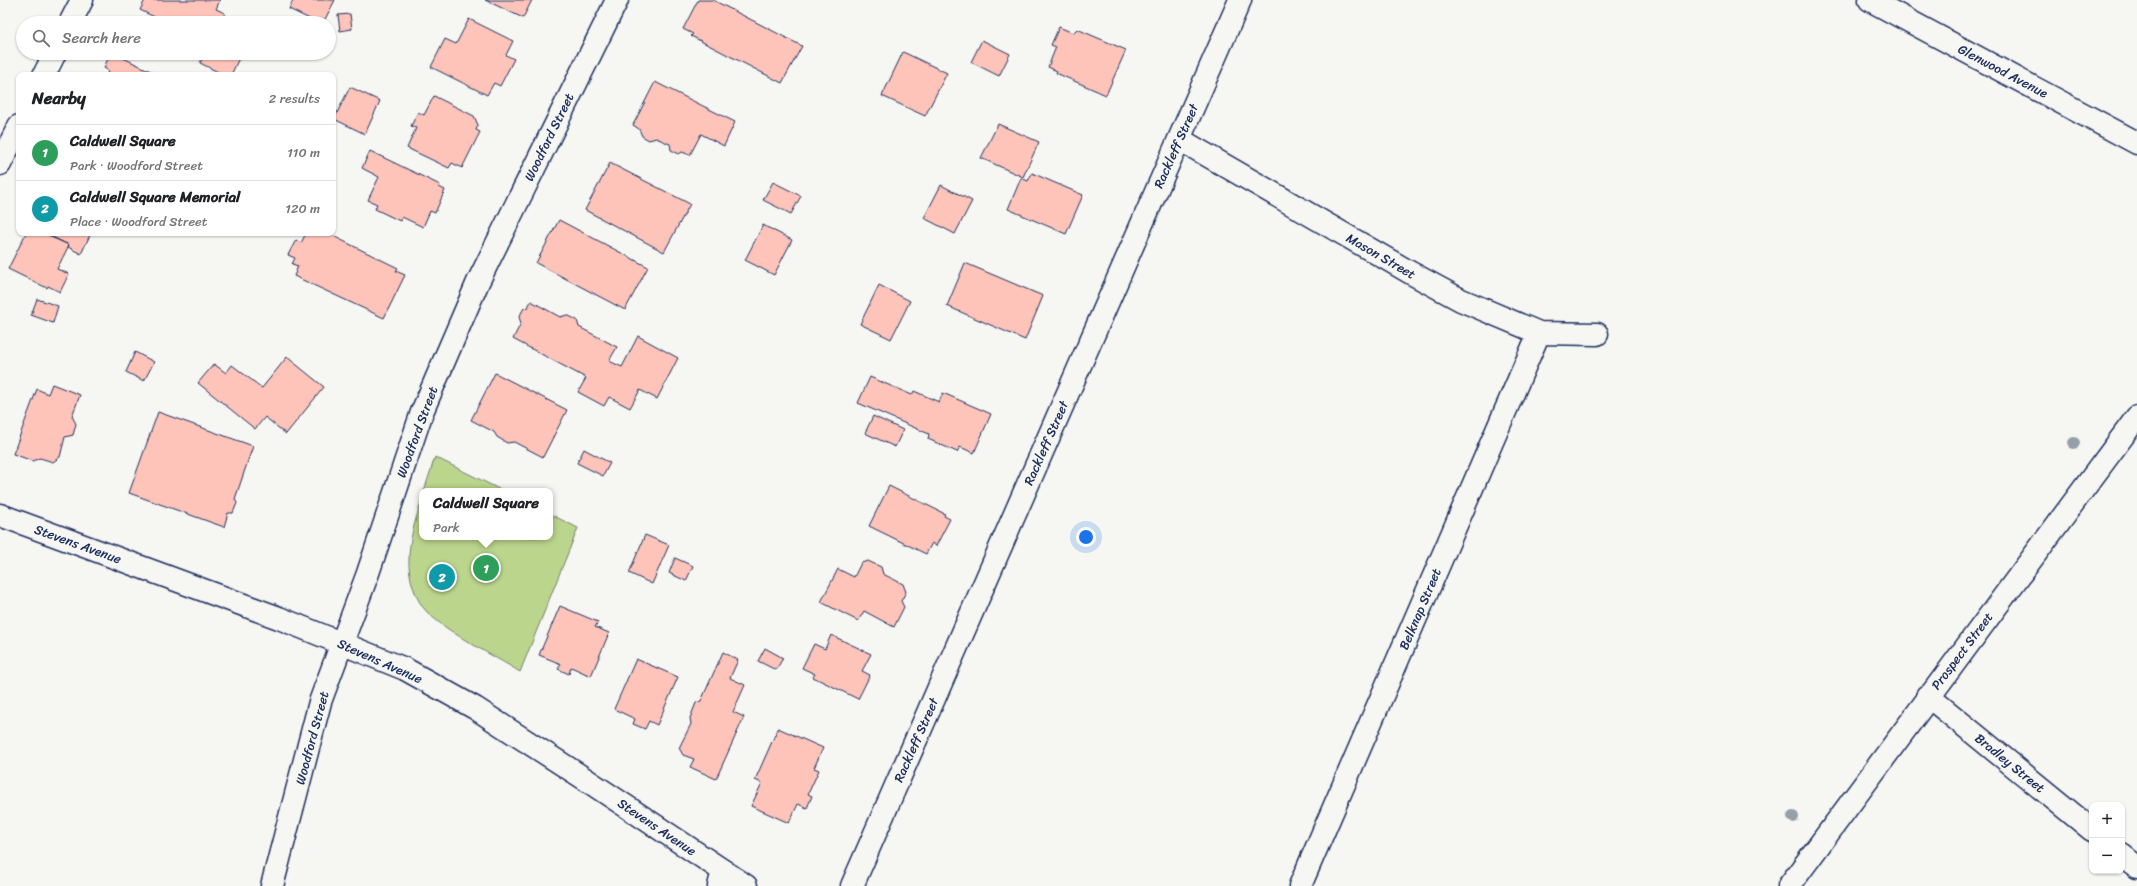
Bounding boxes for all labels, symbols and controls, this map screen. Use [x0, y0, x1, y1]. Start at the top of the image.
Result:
search box [16, 16, 336, 60]
text: Search here [62, 25, 141, 51]
icon: search [30, 27, 52, 49]
street label: Glenwood Avenue [1954, 38, 2052, 104]
text: Nearby [32, 83, 86, 113]
text: 2 results [269, 87, 320, 110]
street label: Woodford Street [518, 89, 581, 185]
street label: Rackleff Street [1147, 99, 1205, 192]
text: Caldwell Square [70, 128, 176, 154]
text: 1 [42, 141, 48, 164]
text: 110 m [287, 141, 320, 164]
text: Park · Woodford Street [70, 154, 203, 177]
text: Caldwell Square Memorial [70, 184, 240, 210]
text: 2 [41, 197, 49, 220]
text: 120 m [285, 197, 320, 220]
text: Place · Woodford Street [70, 210, 207, 233]
street label: Mason Street [1342, 227, 1421, 285]
street label: Woodford Street [390, 383, 444, 481]
street label: Rackleff Street [1017, 396, 1075, 489]
popup [419, 488, 553, 540]
text: Caldwell Square [433, 490, 539, 516]
text: Park [433, 516, 460, 539]
street label: Stevens Avenue [31, 518, 125, 571]
your location [1076, 527, 1096, 547]
pin: 1 [473, 553, 499, 583]
pin: 2 [429, 562, 455, 592]
street label: Belknap Street [1392, 564, 1448, 654]
street label: Prospect Street [1925, 607, 1999, 695]
street label: Stevens Avenue [334, 632, 427, 690]
street label: Woodford Street [288, 688, 336, 787]
street label: Rackleff Street [887, 693, 945, 786]
street label: Bradley Street [1970, 727, 2051, 799]
street label: Stevens Avenue [613, 792, 702, 862]
map controls [2089, 802, 2125, 874]
button: + [2089, 802, 2125, 838]
button: − [2089, 838, 2125, 874]

